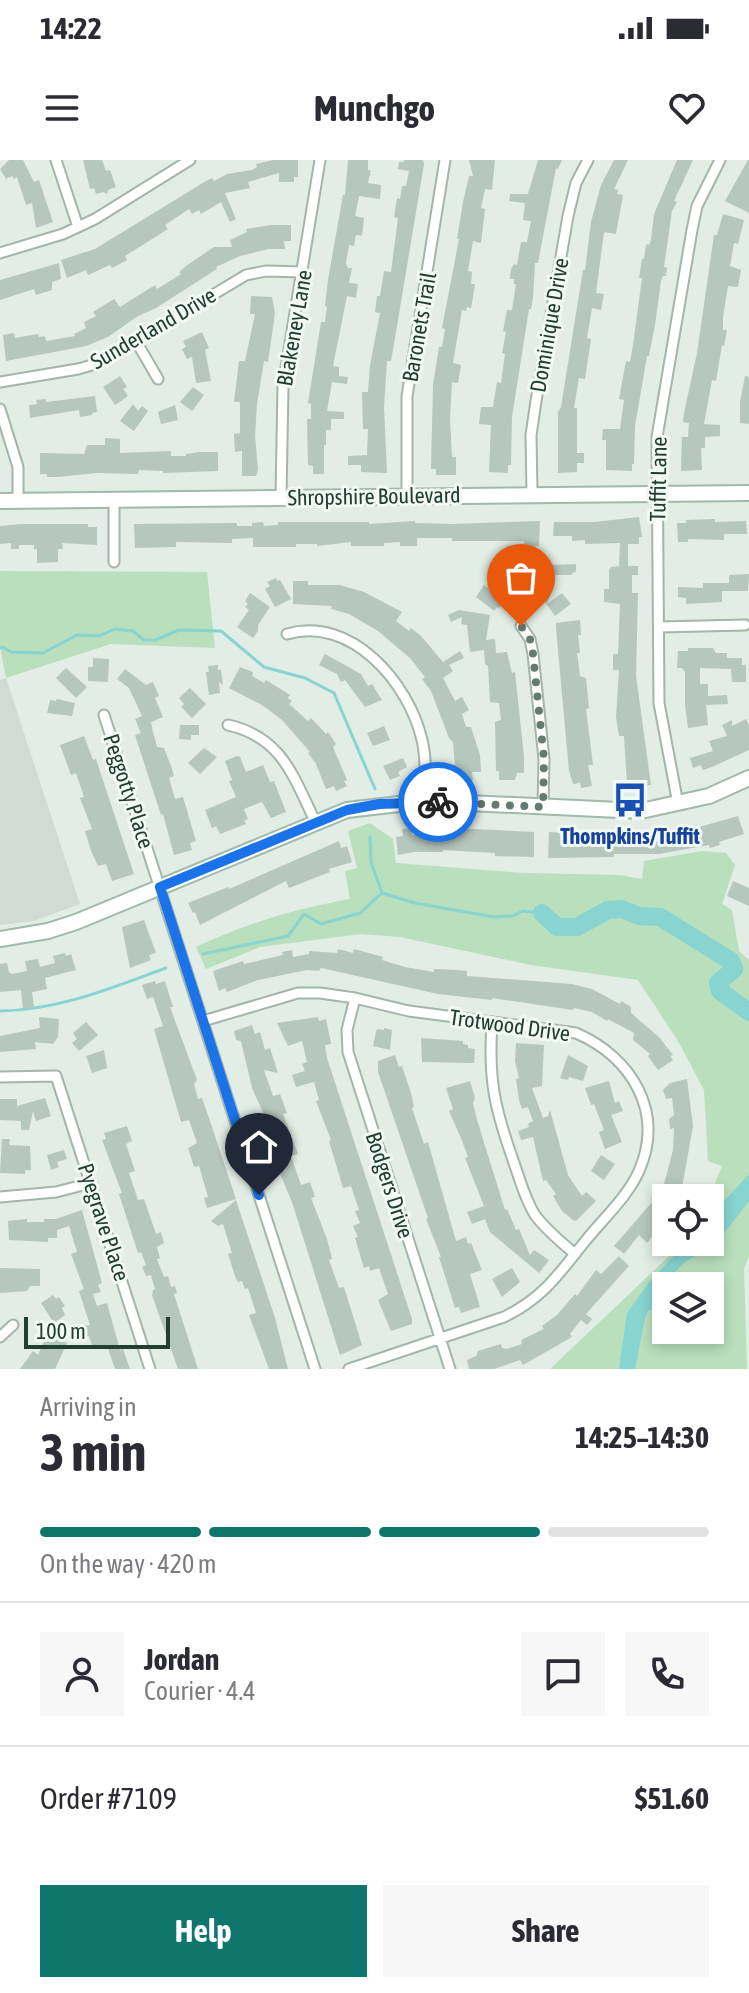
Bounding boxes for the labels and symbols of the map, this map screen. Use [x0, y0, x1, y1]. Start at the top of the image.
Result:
street label: Dominique Drive [524, 256, 574, 394]
street label: Blakeney Lane [271, 268, 317, 388]
street label: Baronets Trail [397, 270, 441, 384]
street label: Sunderland Drive [86, 282, 220, 374]
street label: Tuffit Lane [644, 436, 672, 522]
street label: Shropshire Boulevard [287, 481, 461, 511]
pin [487, 544, 555, 626]
street label: Peggotty Place [98, 731, 160, 851]
courier [398, 762, 478, 842]
bus stop icon: Thompkins/Tuffit [611, 781, 649, 819]
place label: Thompkins/Tuffit [560, 823, 700, 849]
street label: Trotwood Drive [448, 1004, 572, 1046]
pin [225, 1113, 293, 1195]
street label: Bodgers Drive [361, 1129, 419, 1241]
street label: Pyegrave Place [73, 1160, 135, 1284]
scale bar [24, 1313, 170, 1349]

